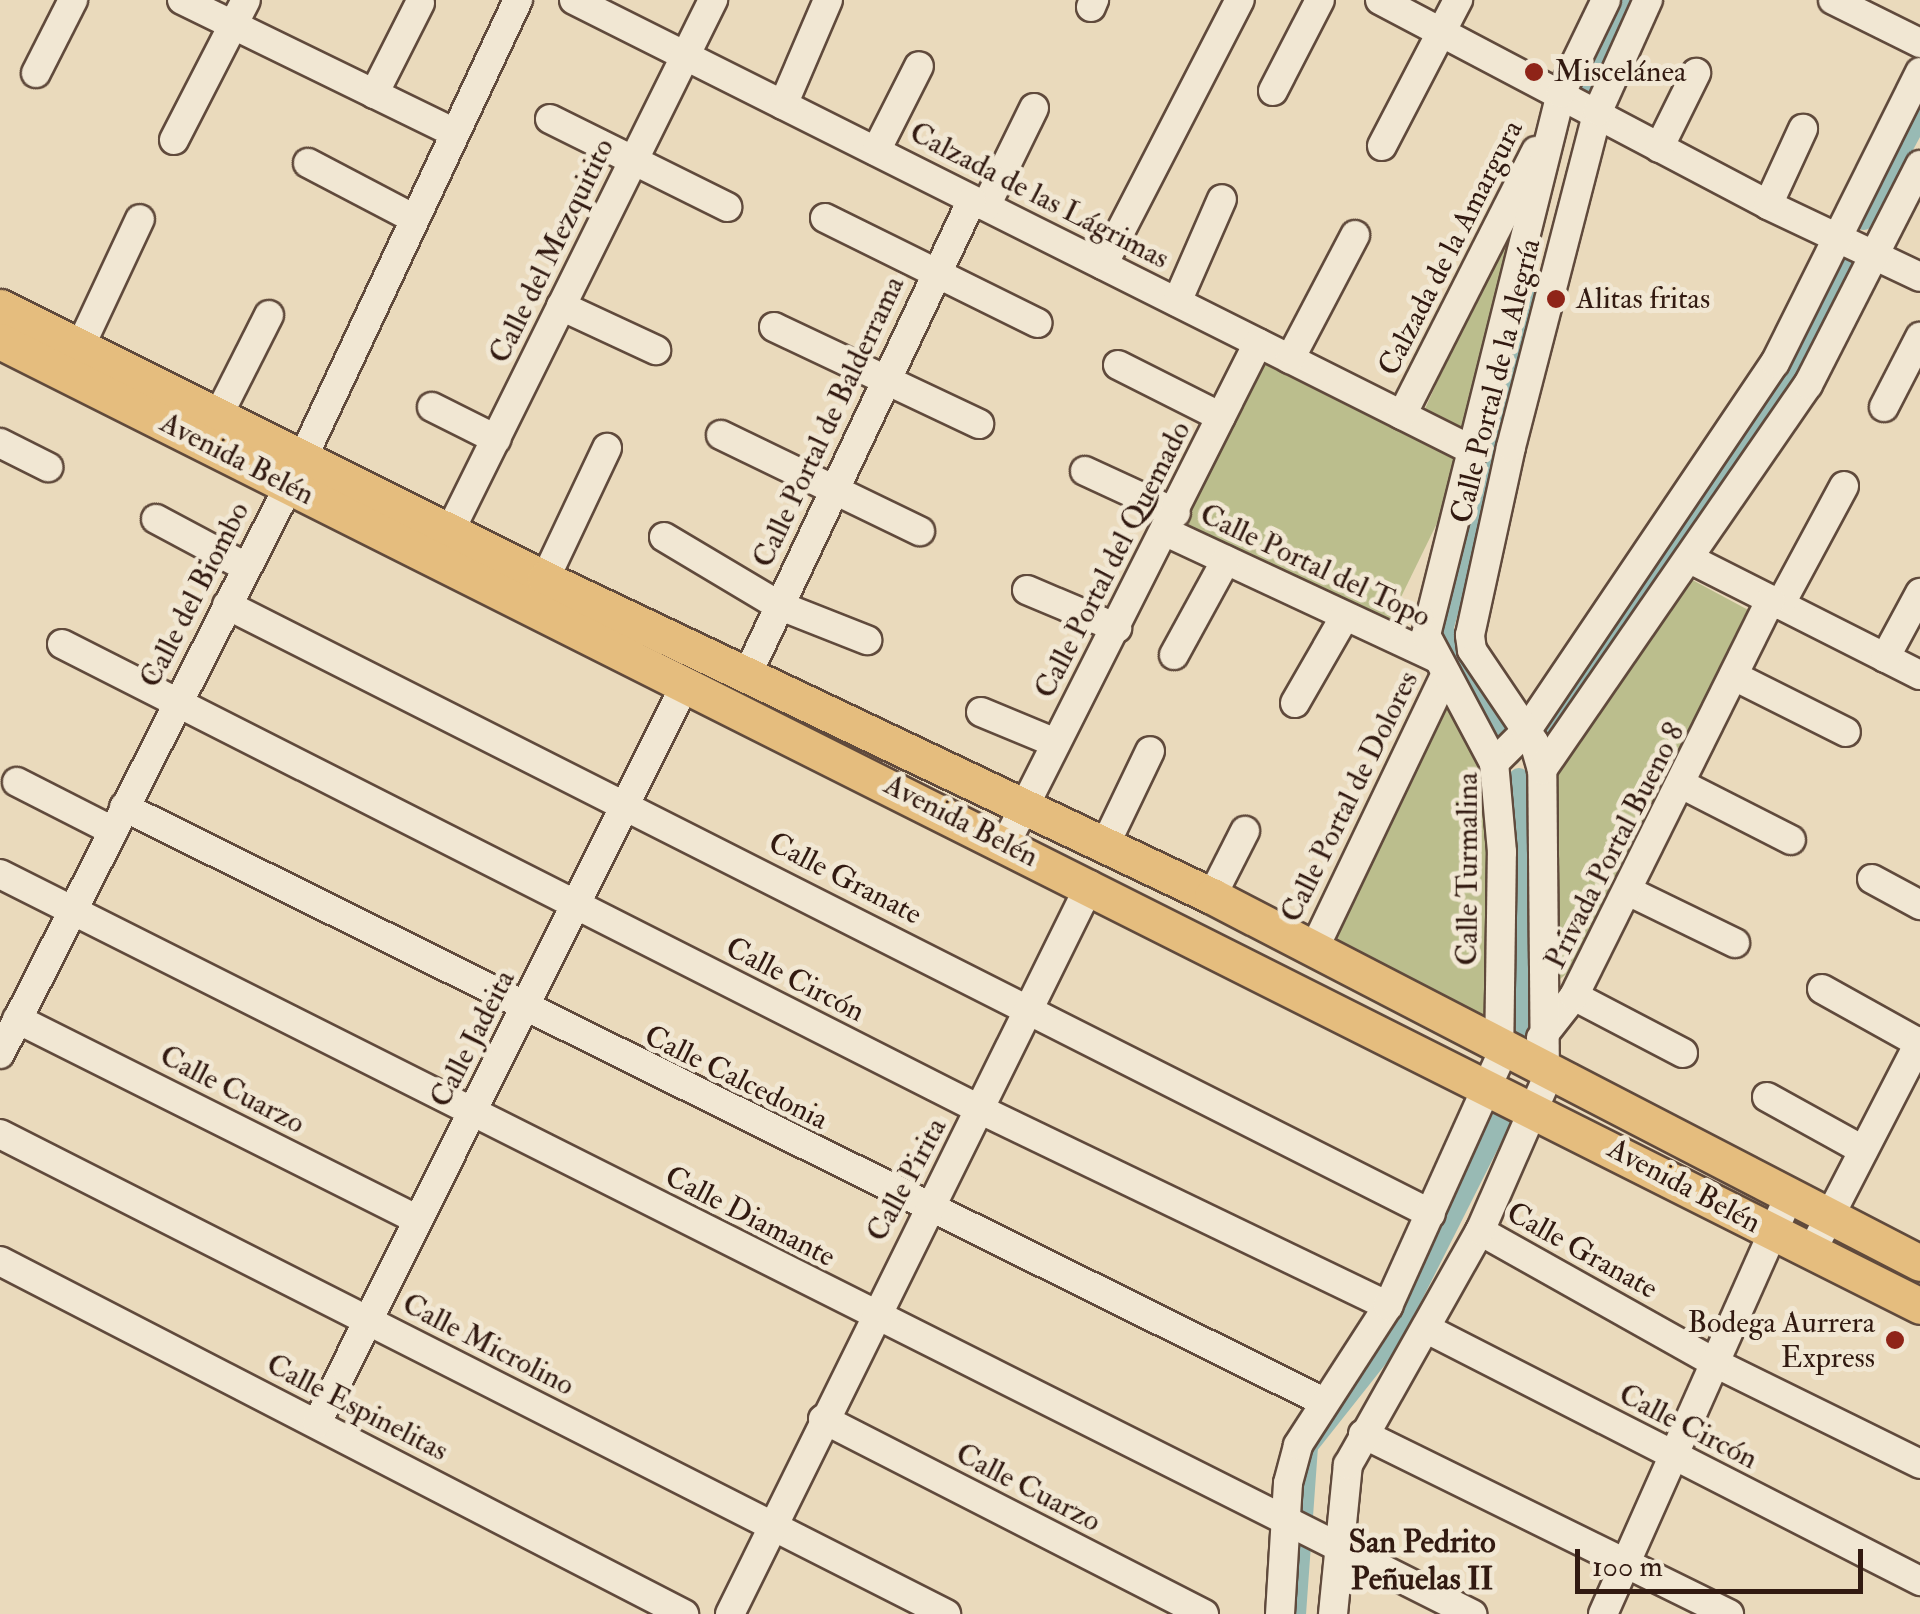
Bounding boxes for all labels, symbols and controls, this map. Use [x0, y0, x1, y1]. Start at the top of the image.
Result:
place label: Miscelánea [1554, 54, 1686, 90]
marker: Miscelánea [1523, 61, 1545, 83]
street label: Calzada de la Amargura [1371, 114, 1531, 382]
street label: Calzada de las Lágrimas [903, 115, 1175, 277]
street label: Calle del Mezquitito [482, 133, 622, 369]
street label: Calle Portal de la Alegría [1443, 235, 1549, 527]
street label: Calle Portal de Balderrama [746, 271, 912, 573]
place label: Alitas fritas [1576, 281, 1710, 317]
marker: Alitas fritas [1545, 288, 1567, 310]
street label: Avenida Belén [154, 405, 320, 513]
street label: Calle Portal del Quemado [1027, 415, 1199, 705]
street label: Calle del Biombo [133, 496, 257, 694]
street label: Calle Portal del Topo [1194, 497, 1436, 635]
street label: Calle Portal de Dolores [1274, 666, 1426, 928]
street label: Privada Portal Bueno 8 [1537, 717, 1693, 975]
street label: Avenida Belén [878, 767, 1044, 875]
street label: Calle Turmalina [1450, 772, 1486, 966]
street label: Calle Granate [762, 825, 928, 933]
street label: Calle Circón [720, 930, 870, 1030]
street label: Calle Jadeita [423, 964, 523, 1114]
street label: Calle Calcedonia [638, 1018, 834, 1138]
street label: Calle Cuarzo [153, 1038, 311, 1142]
street label: Calle Pirita [859, 1112, 955, 1248]
street label: Avenida Belén [1601, 1131, 1767, 1241]
street label: Calle Diamante [659, 1159, 841, 1275]
street label: Calle Granate [1500, 1195, 1664, 1307]
street label: Calle Microlino [396, 1286, 580, 1404]
place label: Bodega Aurrera Express [1687, 1305, 1875, 1376]
marker: Bodega Aurrera Express [1884, 1329, 1906, 1351]
street label: Calle Espinelitas [260, 1347, 454, 1469]
street label: Calle Circón [1613, 1377, 1763, 1477]
street label: Calle Cuarzo [949, 1436, 1107, 1540]
district label: San Pedrito Peñuelas II [1348, 1524, 1496, 1599]
scale bar [1580, 1529, 1868, 1591]
text: 100 m [1592, 1548, 1663, 1585]

